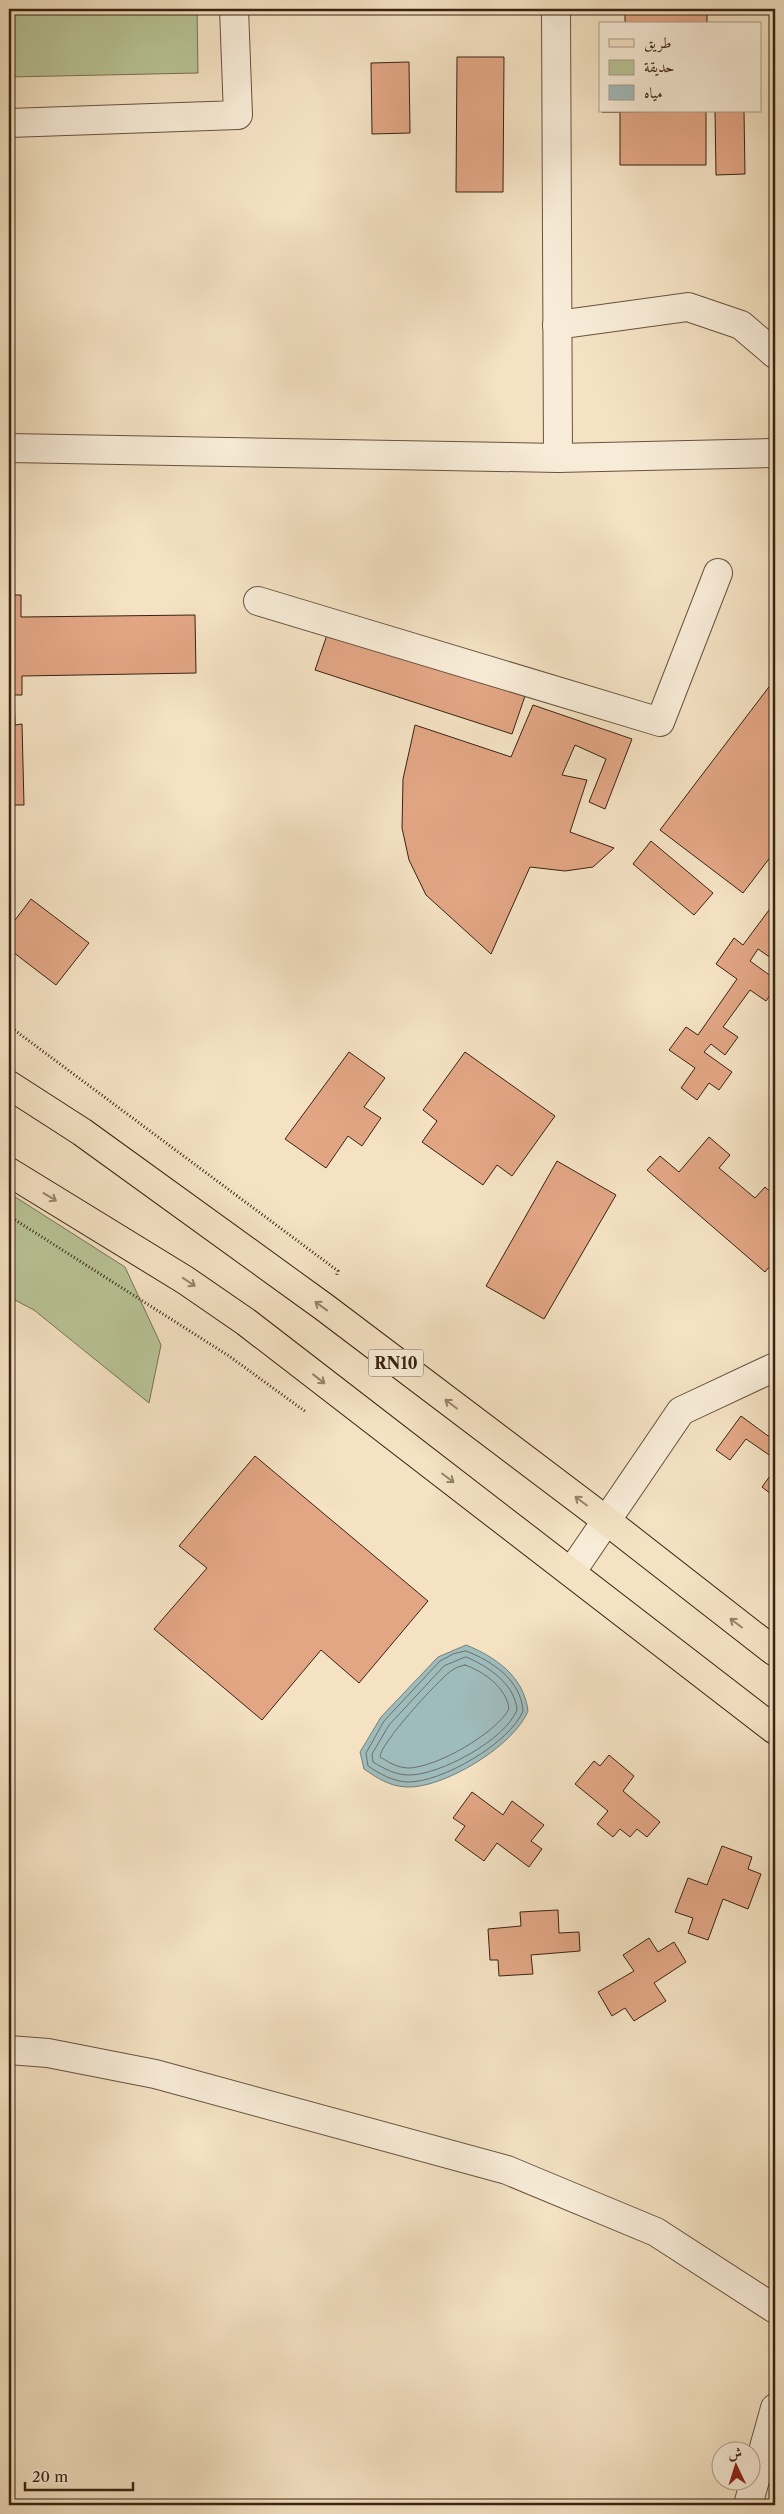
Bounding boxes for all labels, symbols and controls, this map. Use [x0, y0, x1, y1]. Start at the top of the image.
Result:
legend [599, 22, 762, 112]
text: طريق [644, 33, 671, 53]
text: حديقة [644, 57, 674, 76]
text: مياه [644, 83, 662, 102]
one-way arrow [43, 1193, 57, 1203]
one-way arrow [182, 1277, 196, 1288]
one-way arrow [315, 1300, 328, 1311]
road number: RN10 [368, 1350, 424, 1376]
one-way arrow [312, 1374, 325, 1385]
one-way arrow [444, 1399, 458, 1409]
one-way arrow [441, 1473, 455, 1483]
one-way arrow [574, 1496, 588, 1506]
one-way arrow [729, 1618, 743, 1628]
north arrow [712, 2442, 762, 2492]
text: ش [728, 2444, 743, 2462]
scale bar [25, 2459, 132, 2491]
text: 20 m [32, 2467, 68, 2486]

